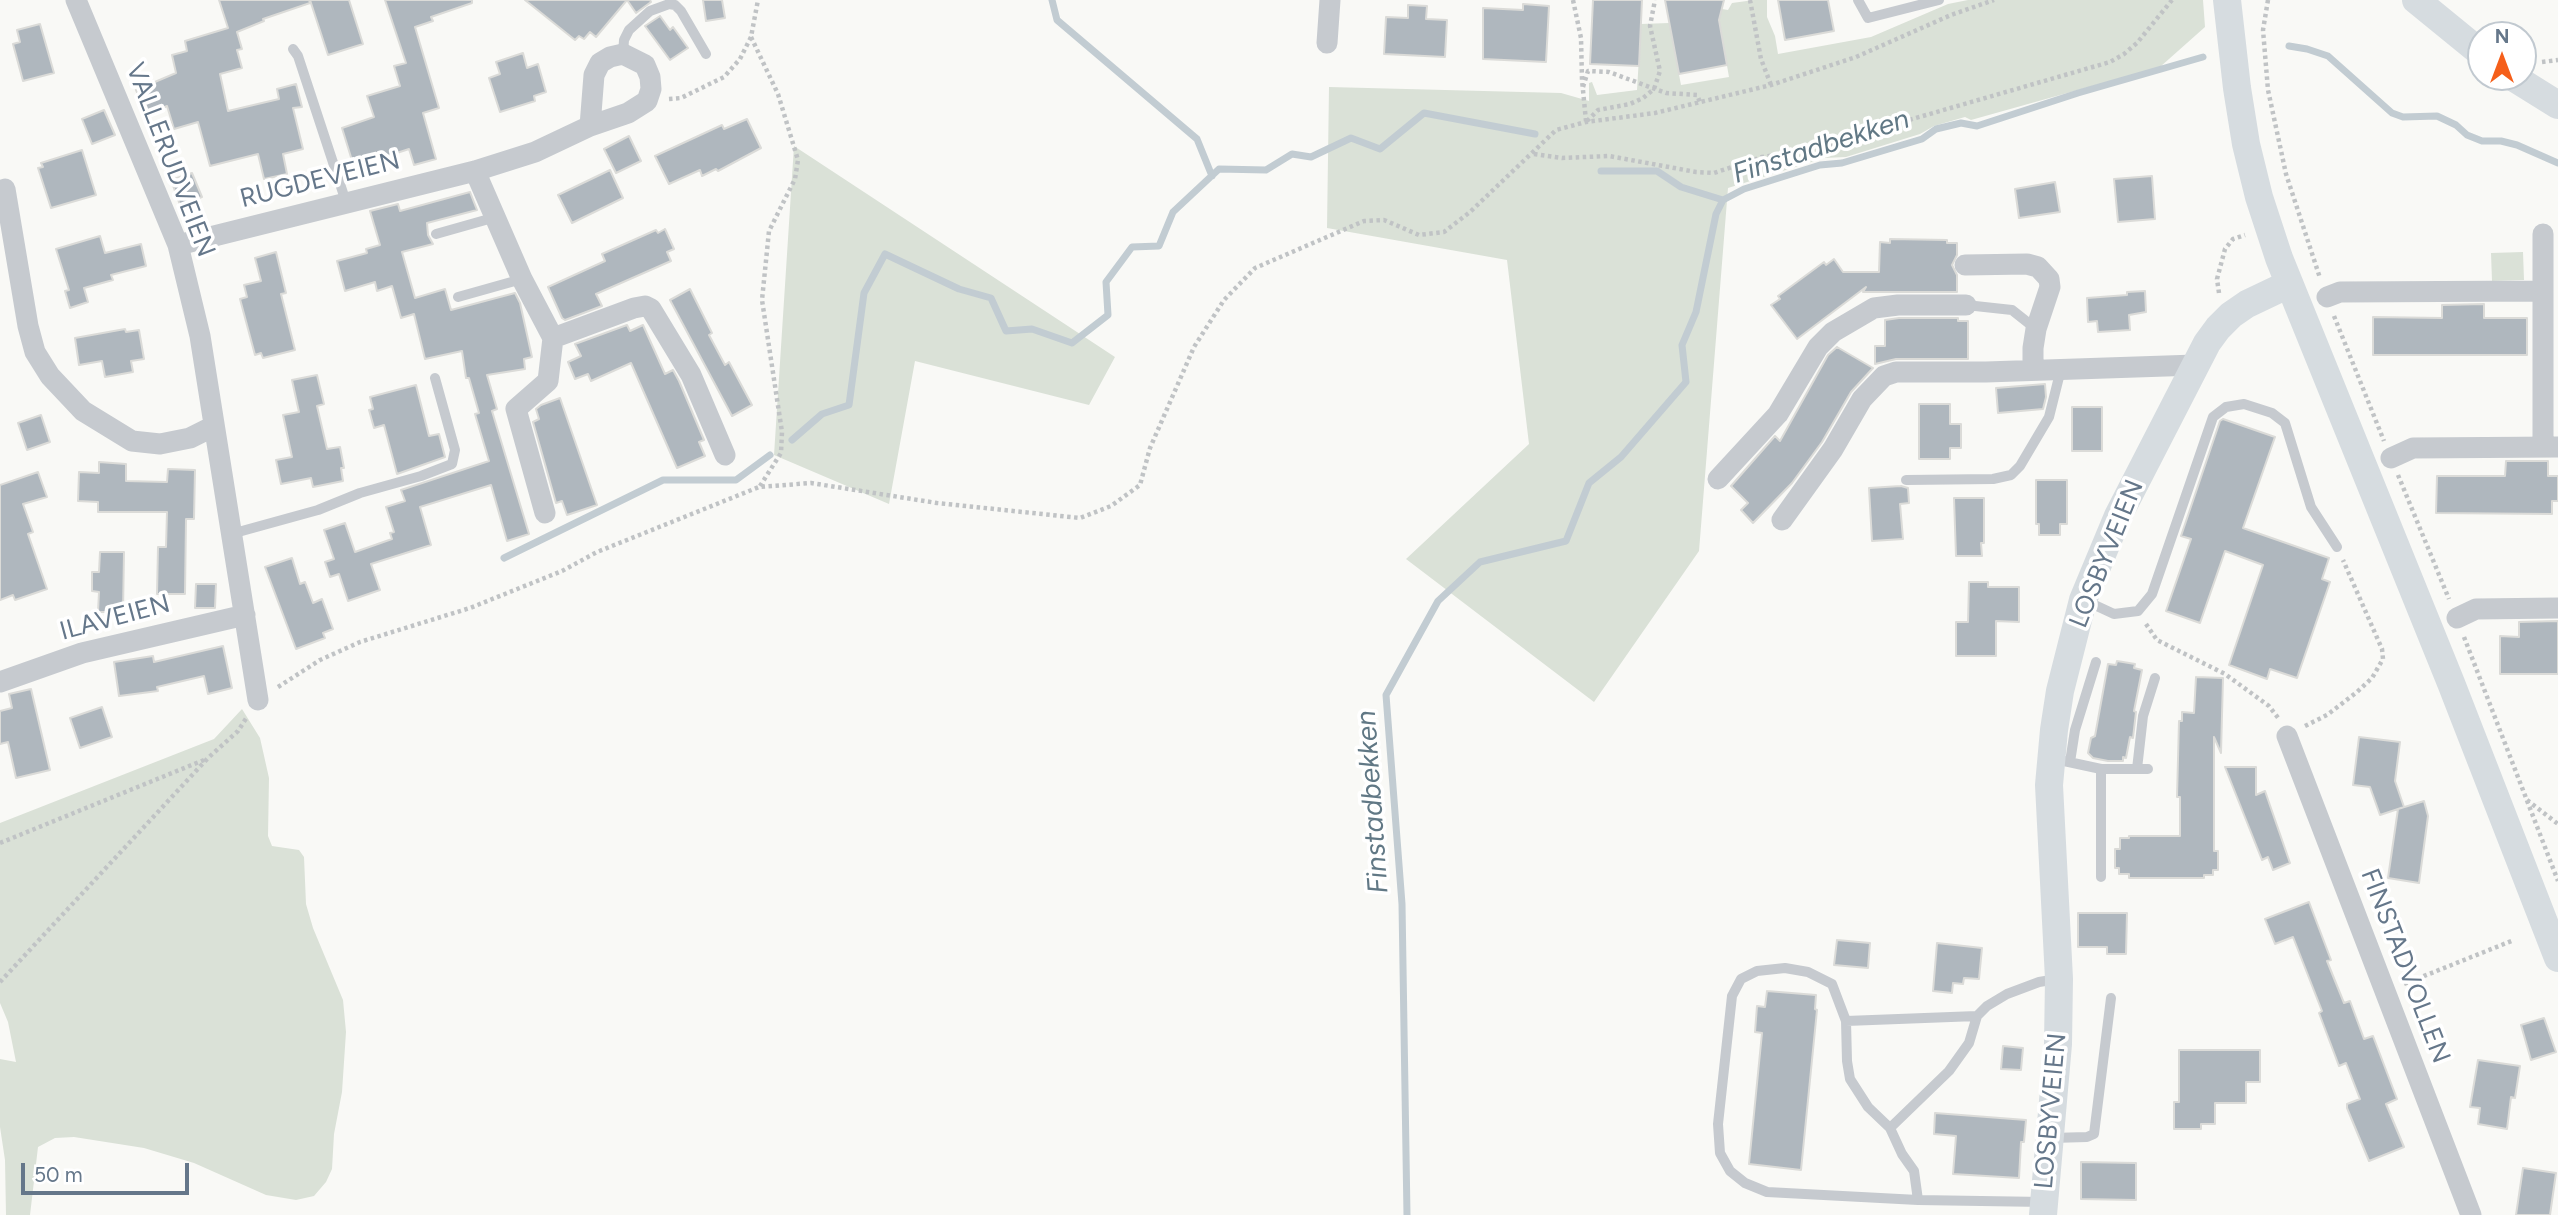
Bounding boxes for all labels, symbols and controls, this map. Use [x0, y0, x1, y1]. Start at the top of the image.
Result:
north arrow [2467, 21, 2537, 91]
text: N [2495, 25, 2509, 48]
street label: VALLERUDVEIEN [119, 59, 221, 261]
water label: Finstadbekken [1728, 103, 1914, 191]
street label: RUGDEVEIEN [237, 145, 403, 215]
street label: LOSBYVEIEN [2063, 475, 2151, 633]
street label: ILAVEIEN [56, 588, 174, 648]
water label: Finstadbekken [1350, 709, 1396, 895]
street label: FINSTADVOLLEN [2354, 864, 2456, 1068]
street label: LOSBYVEIEN [2029, 1032, 2073, 1190]
scale bar [24, 1148, 192, 1192]
text: 50 m [34, 1162, 83, 1187]

